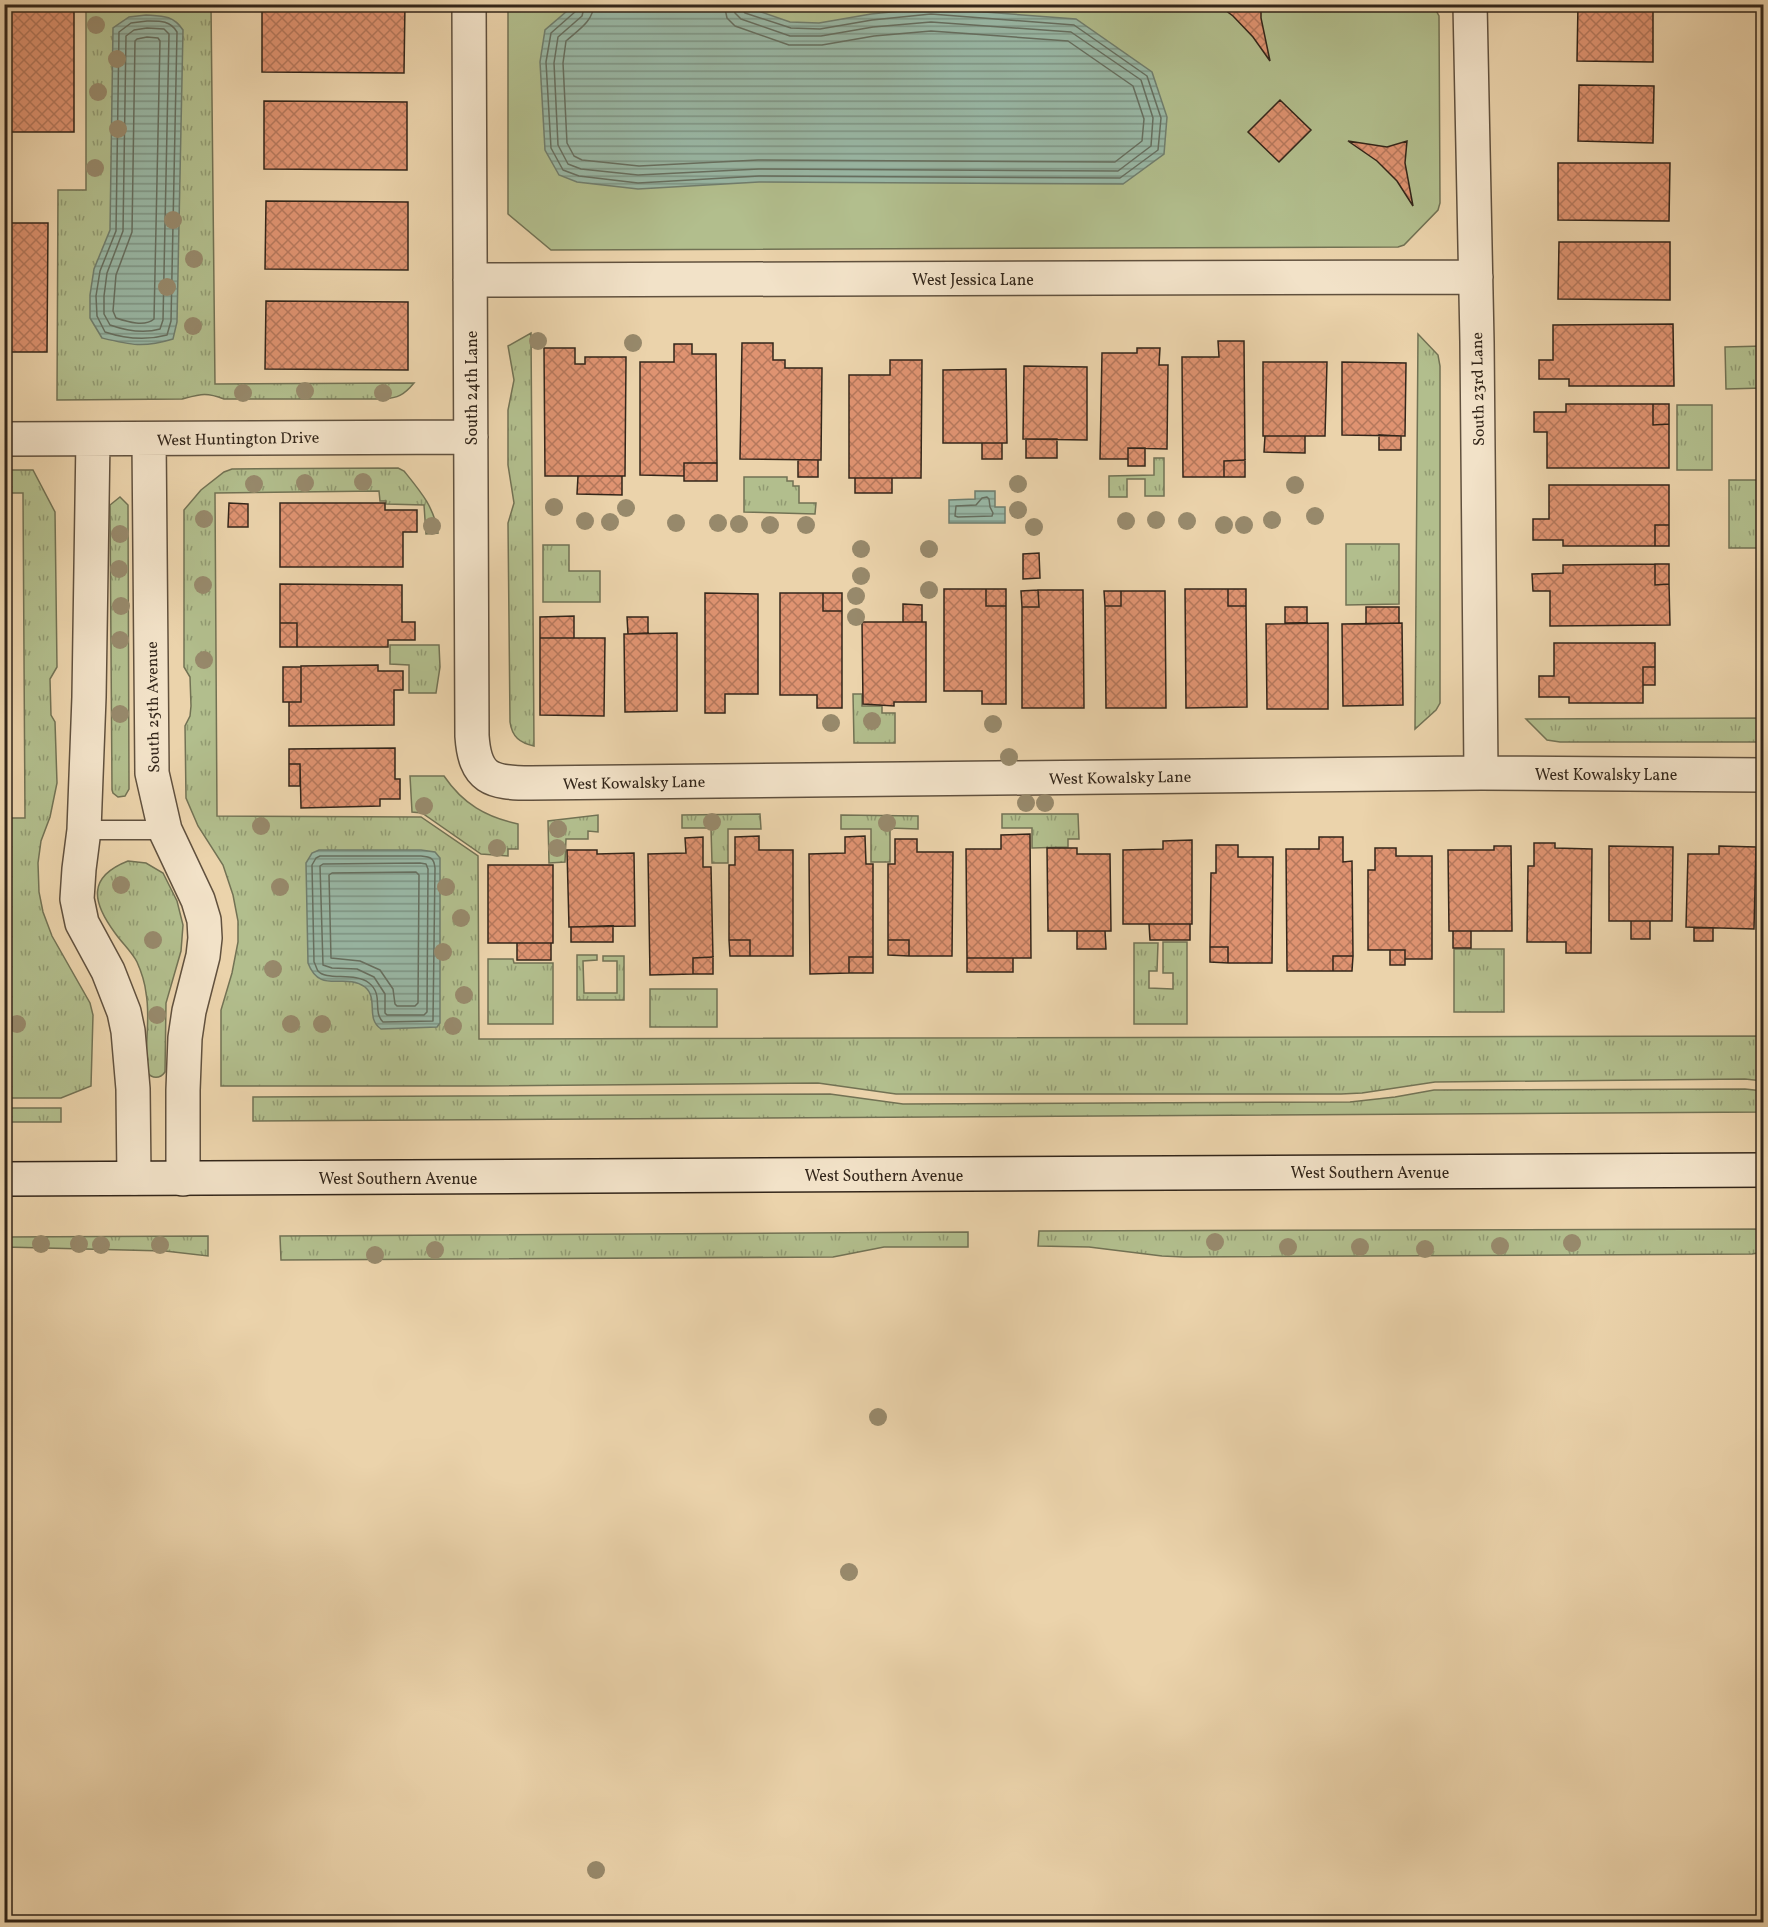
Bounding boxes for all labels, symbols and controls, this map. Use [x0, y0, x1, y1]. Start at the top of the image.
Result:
street label: West Jessica Lane [912, 270, 1034, 292]
street label: South 24th Lane [462, 331, 484, 445]
street label: South 23rd Lane [1467, 332, 1491, 446]
street label: West Huntington Drive [157, 428, 320, 452]
street label: South 25th Avenue [142, 641, 166, 773]
street label: West Kowalsky Lane [1535, 765, 1677, 787]
street label: West Kowalsky Lane [1048, 767, 1192, 791]
street label: West Kowalsky Lane [562, 772, 706, 796]
street label: West Southern Avenue [1291, 1163, 1449, 1185]
street label: West Southern Avenue [805, 1166, 963, 1188]
street label: West Southern Avenue [319, 1169, 477, 1191]

